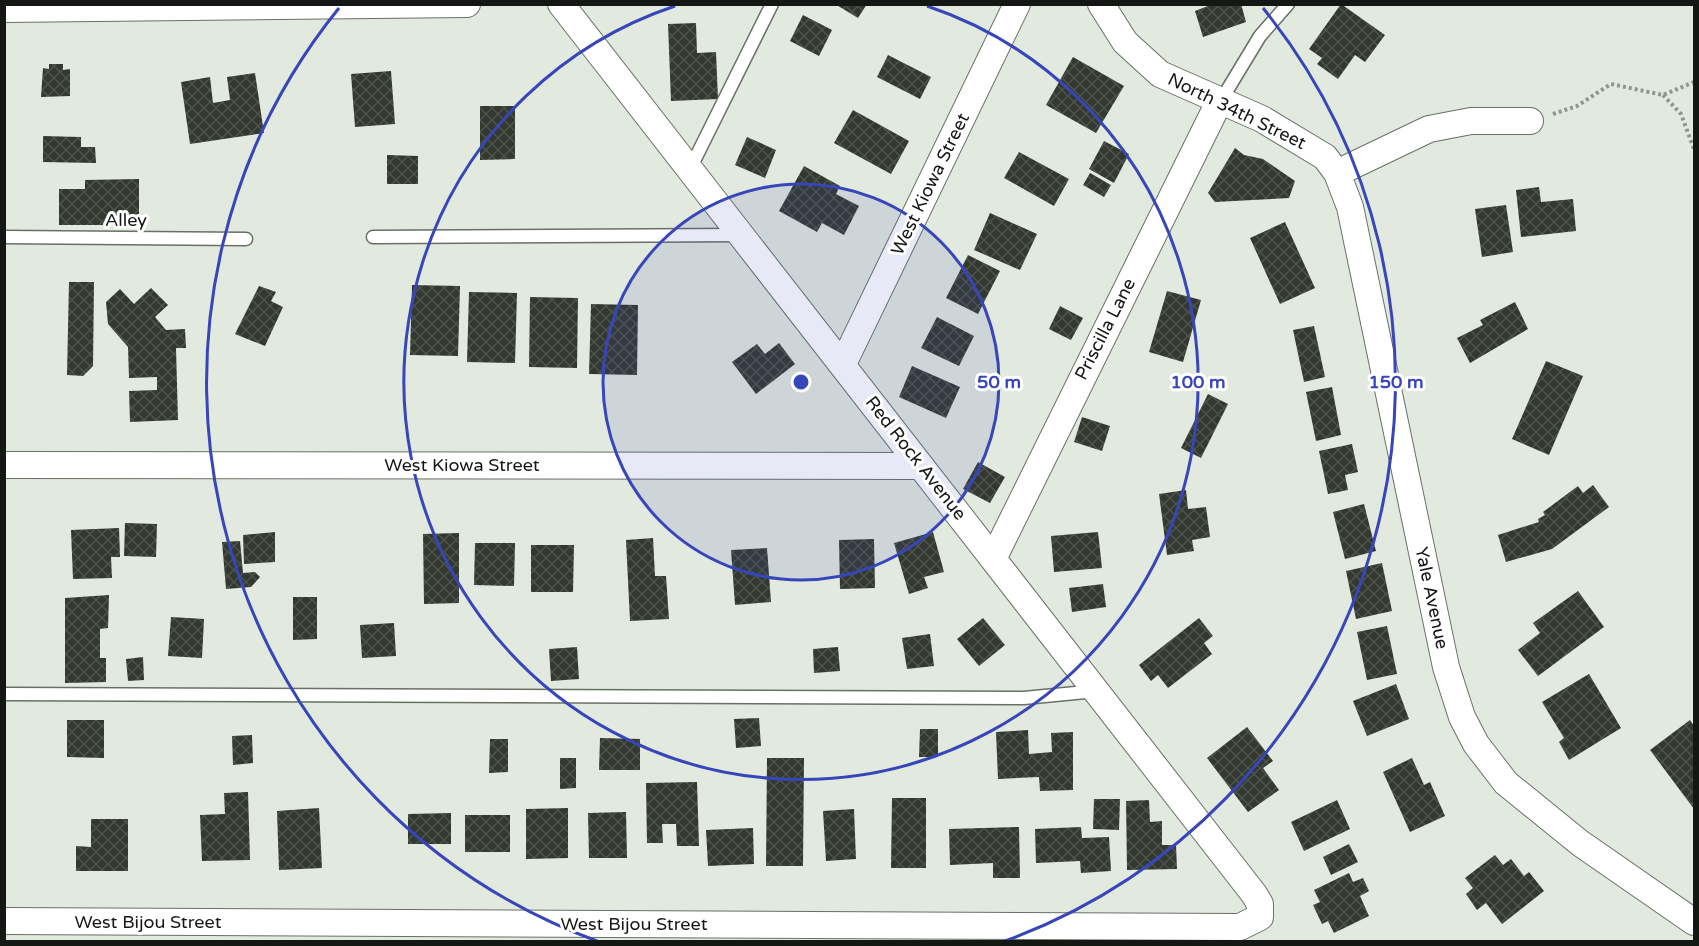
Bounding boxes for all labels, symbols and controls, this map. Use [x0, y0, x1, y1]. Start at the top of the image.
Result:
street label: North 34th Street [1164, 68, 1310, 154]
street label: West Kiowa Street [886, 109, 974, 259]
street label: Alley [105, 209, 147, 231]
street label: Priscilla Lane [1070, 274, 1140, 384]
text: 50 m [977, 371, 1021, 393]
text: 100 m [1170, 371, 1226, 393]
text: 150 m [1368, 371, 1424, 393]
centre of rings [791, 372, 811, 392]
street label: Red Rock Avenue [861, 392, 971, 524]
street label: West Kiowa Street [384, 454, 540, 476]
street label: Yale Avenue [1410, 545, 1454, 651]
street label: West Bijou Street [74, 911, 222, 933]
street label: West Bijou Street [560, 913, 708, 935]

